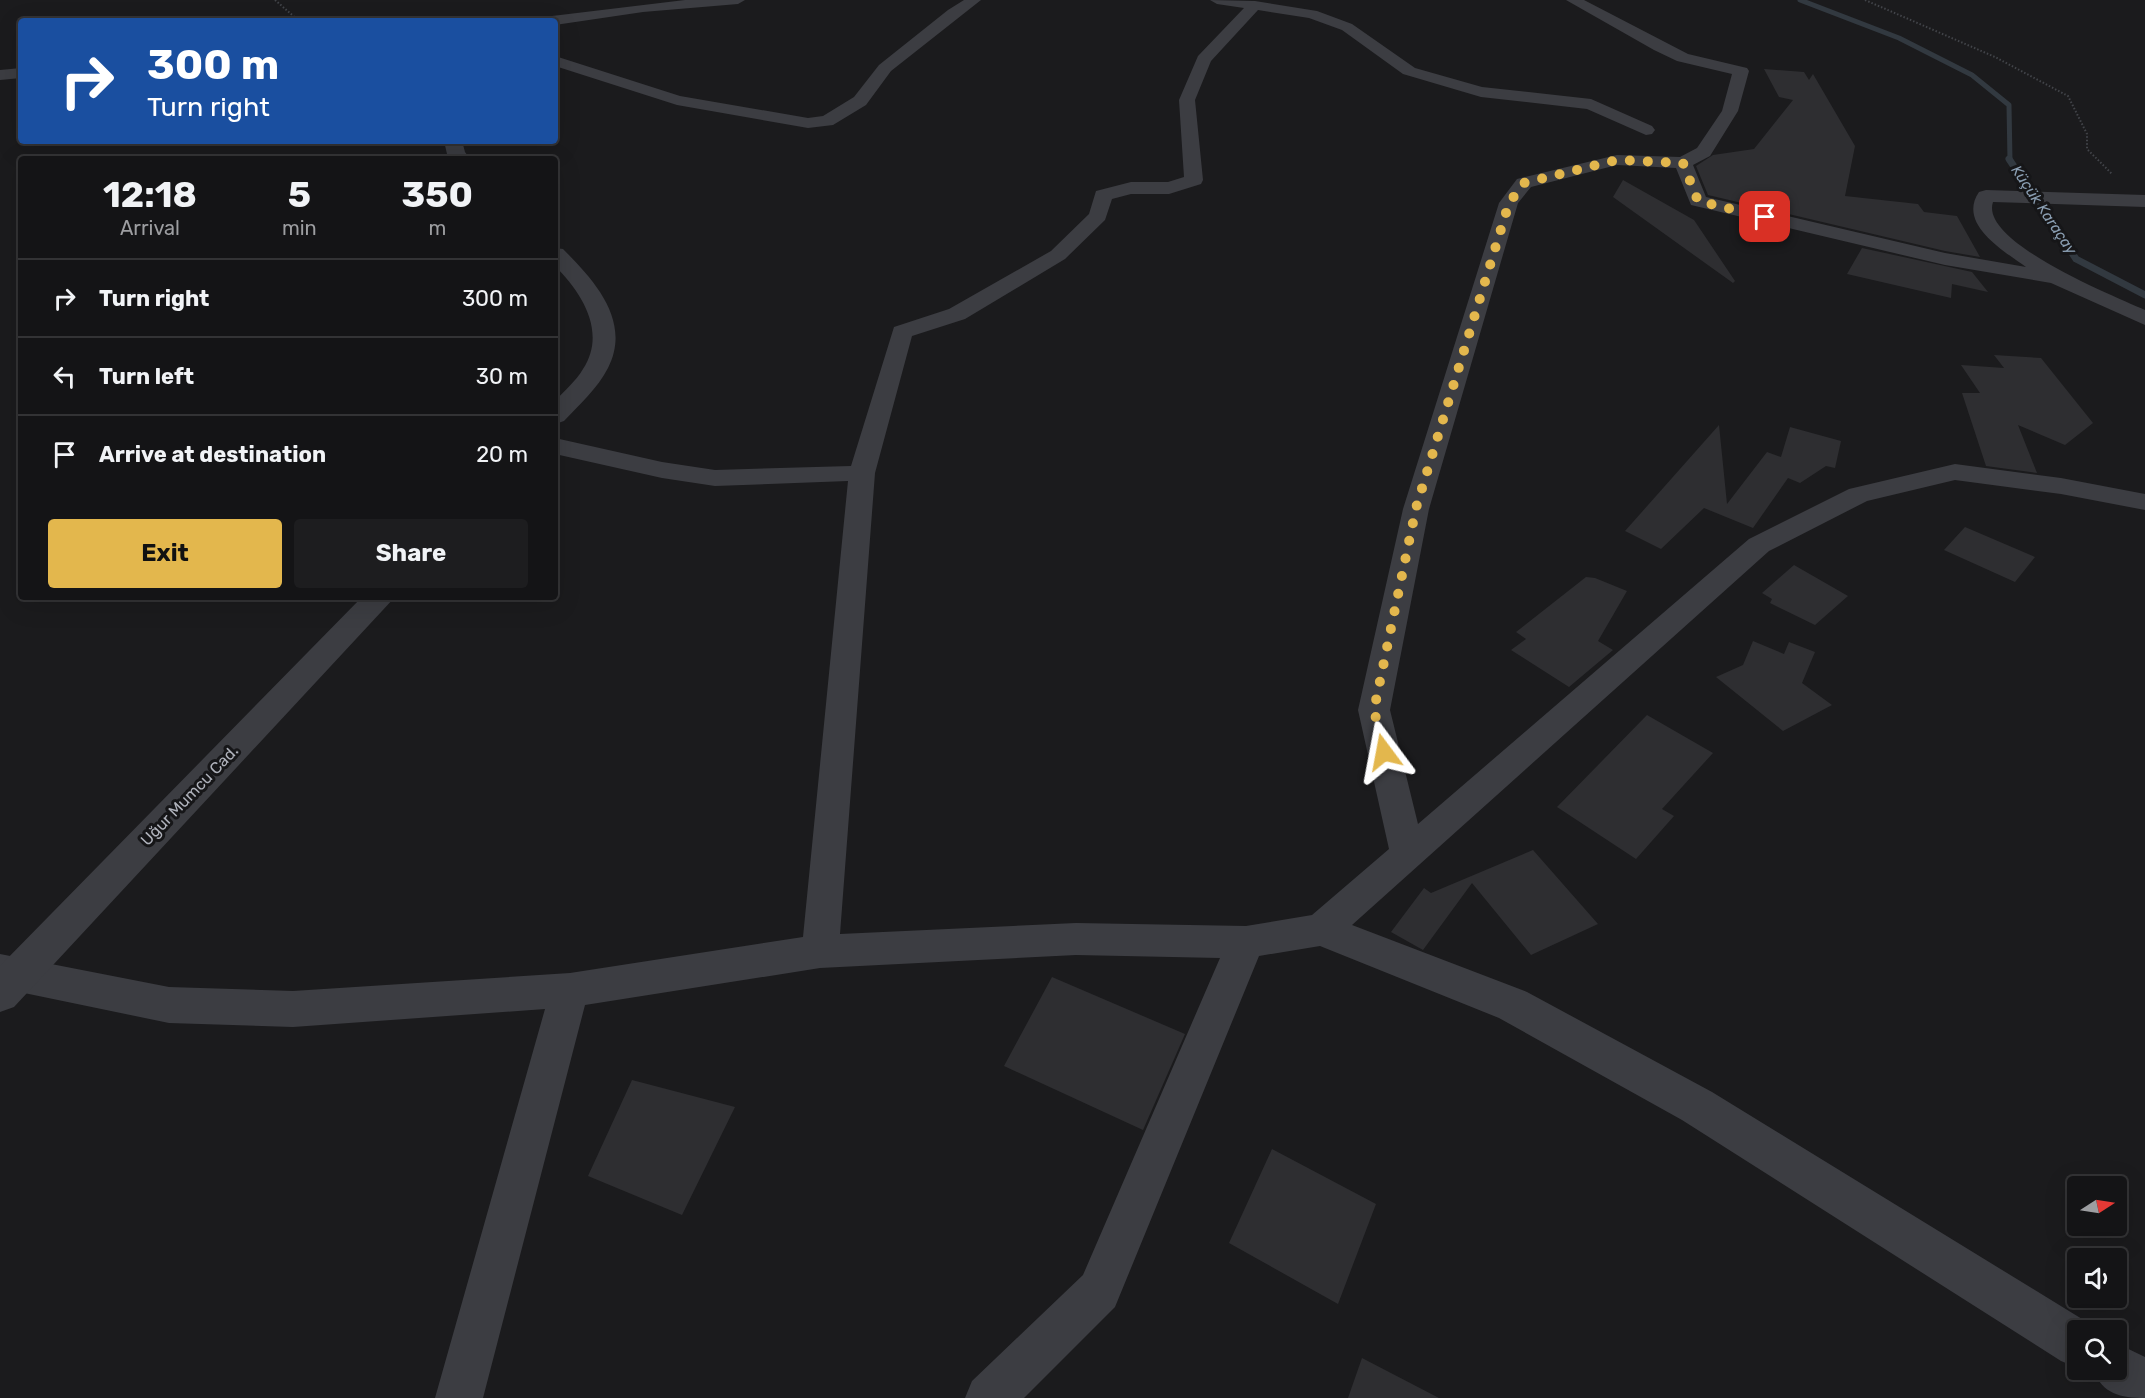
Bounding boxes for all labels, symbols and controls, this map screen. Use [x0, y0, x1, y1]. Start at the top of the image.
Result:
text: 300 m [147, 40, 279, 90]
icon: right [48, 42, 126, 120]
text: Turn right [147, 91, 270, 123]
water label: Küçük Karaçay [2008, 162, 2081, 259]
text: 12:18 [103, 173, 197, 216]
text: 5 [288, 173, 311, 216]
text: 350 [402, 173, 473, 216]
pin [1739, 191, 1790, 242]
icon: arrive [1748, 200, 1781, 233]
text: Arrival [120, 216, 180, 240]
text: min [282, 216, 317, 240]
text: m [428, 216, 446, 240]
icon: right [48, 282, 81, 315]
text: Turn right [99, 285, 209, 312]
text: 300 m [462, 285, 528, 312]
icon: left [48, 360, 81, 393]
text: Turn left [99, 363, 194, 390]
text: 30 m [476, 363, 528, 390]
icon: arrive [48, 438, 81, 471]
text: Arrive at destination [99, 441, 326, 468]
text: 20 m [476, 441, 528, 468]
button: Exit [48, 519, 282, 588]
button: Share [294, 519, 528, 588]
position arrow [1352, 720, 1416, 784]
street label: Uğur Mumcu Cad. [137, 741, 242, 849]
north arrow [2067, 1176, 2127, 1236]
map controls [2067, 1176, 2127, 1380]
button: sound [2067, 1248, 2127, 1308]
button: search [2067, 1320, 2127, 1380]

